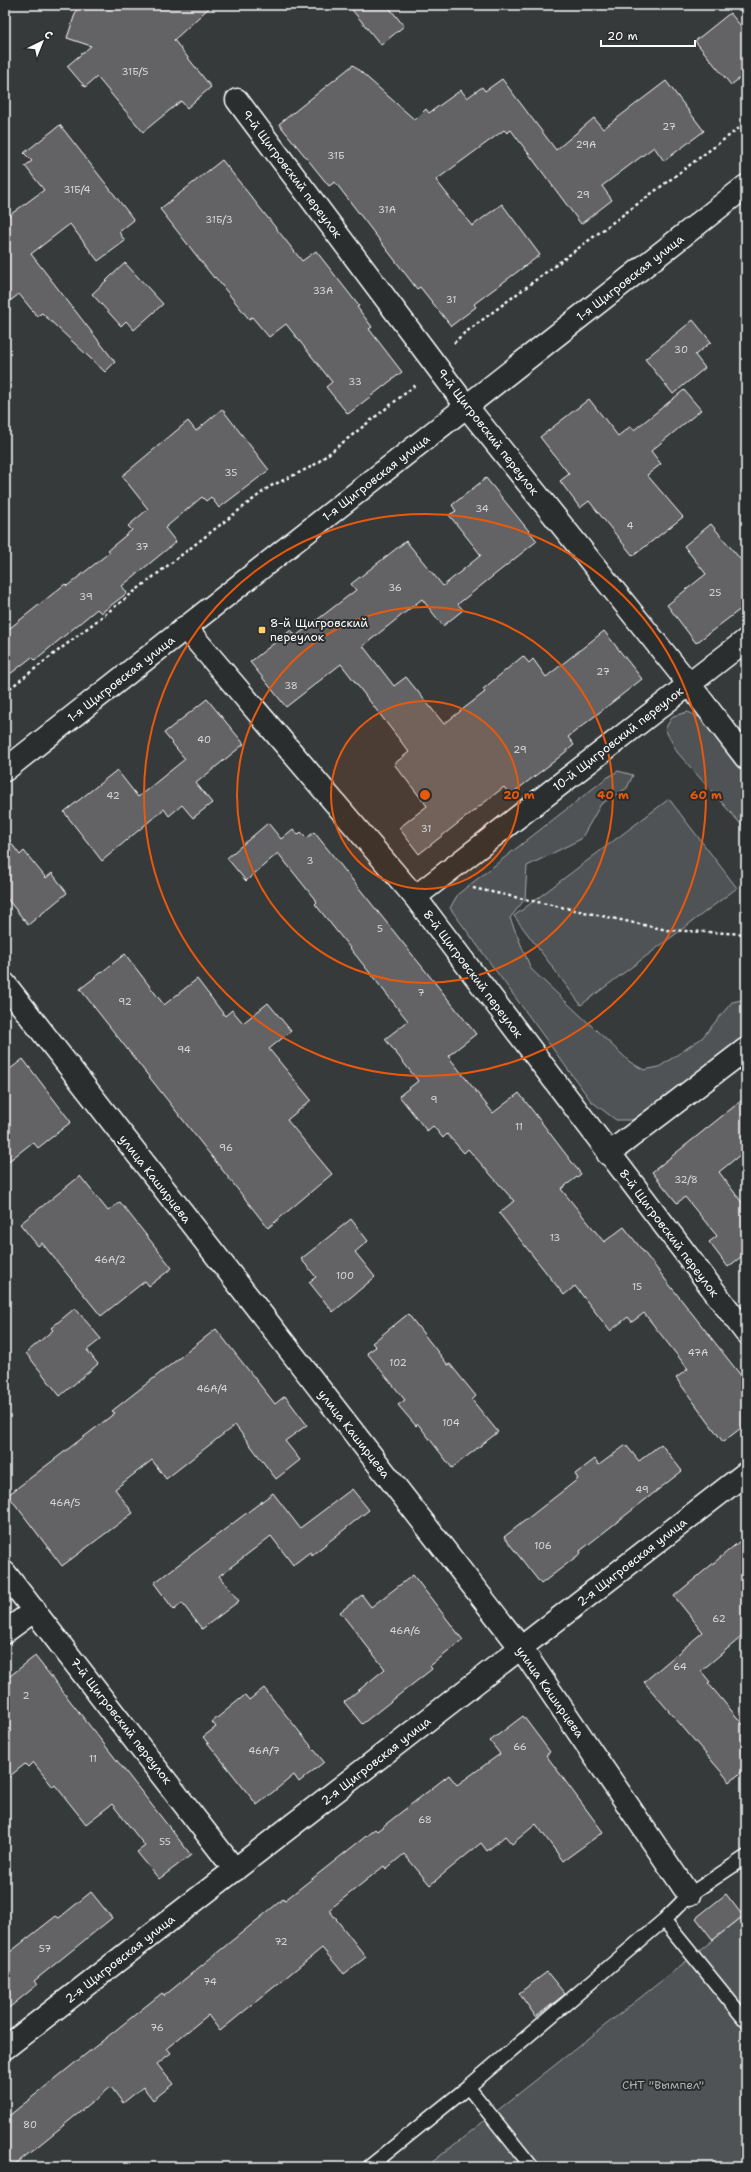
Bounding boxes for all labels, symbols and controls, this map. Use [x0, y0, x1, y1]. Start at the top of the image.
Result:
north arrow [22, 22, 62, 62]
scale bar [601, 22, 695, 48]
text: С [41, 27, 56, 43]
text: 20 m [607, 28, 638, 44]
house number: 31Б/5 [122, 65, 148, 78]
street label: 9-й Щигровский переулок [239, 107, 346, 242]
house number: 27 [662, 120, 676, 133]
house number: 29А [576, 138, 596, 151]
house number: 31Б [327, 149, 345, 162]
house number: 31Б/4 [63, 183, 91, 196]
house number: 29 [576, 188, 590, 201]
house number: 31А [378, 203, 396, 216]
house number: 31Б/3 [205, 213, 233, 226]
street label: 1-я Щигровская улица [573, 231, 687, 325]
house number: 33А [313, 284, 333, 297]
house number: 31 [446, 293, 456, 306]
house number: 30 [674, 343, 688, 356]
street label: 9-й Щигровский переулок [434, 365, 543, 499]
house number: 33 [348, 375, 362, 388]
street label: 1-я Щигровская улица [319, 431, 433, 525]
house number: 35 [225, 466, 237, 479]
house number: 34 [475, 502, 489, 515]
house number: 4 [627, 519, 634, 532]
house number: 37 [135, 540, 149, 553]
house number: 36 [388, 581, 402, 594]
house number: 25 [709, 586, 721, 599]
house number: 39 [79, 590, 93, 603]
place label: 8-й Щигровский переулок [270, 615, 368, 645]
marker: 8-й Щигровский переулок [257, 625, 267, 635]
street label: 1-я Щигровская улица [64, 632, 178, 726]
house number: 27 [596, 665, 610, 678]
house number: 38 [284, 679, 298, 692]
street label: 10-й Щигровский переулок [550, 683, 687, 795]
house number: 40 [197, 733, 211, 746]
house number: 29 [513, 743, 527, 756]
text: 20 m [503, 787, 535, 803]
text: 40 m [597, 787, 629, 803]
text: 60 m [690, 787, 722, 803]
centre of rings [418, 788, 432, 802]
house number: 42 [106, 789, 120, 802]
house number: 31 [421, 822, 431, 835]
house number: 3 [307, 854, 314, 867]
street label: 8-й Щигровский переулок [420, 907, 527, 1042]
house number: 5 [377, 922, 383, 935]
house number: 7 [418, 986, 425, 999]
house number: 92 [118, 995, 132, 1008]
house number: 94 [177, 1043, 191, 1056]
house number: 9 [431, 1093, 438, 1106]
house number: 11 [515, 1120, 523, 1133]
street label: улица Каширцева [115, 1131, 195, 1227]
house number: 96 [219, 1141, 233, 1154]
street label: 8-й Щигровский переулок [616, 1166, 723, 1301]
house number: 32/8 [674, 1173, 698, 1186]
house number: 13 [550, 1231, 560, 1244]
house number: 46А/2 [94, 1253, 126, 1266]
house number: 100 [336, 1269, 354, 1282]
house number: 15 [632, 1280, 642, 1293]
house number: 47А [688, 1346, 708, 1359]
house number: 102 [389, 1356, 407, 1369]
house number: 46А/4 [196, 1382, 228, 1395]
street label: улица Каширцева [314, 1386, 394, 1482]
house number: 104 [442, 1416, 460, 1429]
house number: 49 [635, 1483, 649, 1496]
house number: 46А/5 [50, 1496, 80, 1509]
street label: 2-я Щигровская улица [574, 1514, 691, 1610]
house number: 106 [534, 1539, 552, 1552]
house number: 62 [712, 1612, 726, 1625]
house number: 46А/6 [389, 1624, 421, 1637]
street label: улица Каширцева [512, 1643, 588, 1741]
street label: 7-й Щигровский переулок [67, 1655, 176, 1788]
house number: 64 [673, 1660, 687, 1673]
house number: 2 [23, 1689, 30, 1702]
street label: 2-я Щигровская улица [318, 1713, 435, 1809]
house number: 66 [513, 1740, 527, 1753]
house number: 46А/7 [248, 1744, 280, 1757]
house number: 11 [89, 1752, 97, 1765]
house number: 68 [418, 1813, 432, 1826]
house number: 55 [159, 1835, 171, 1848]
street label: 2-я Щигровская улица [62, 1911, 179, 2007]
house number: 72 [274, 1935, 288, 1948]
house number: 57 [39, 1942, 51, 1955]
house number: 74 [203, 1975, 217, 1988]
house number: 76 [150, 2021, 164, 2034]
park label: СНТ "Вымпел" [622, 2077, 704, 2093]
house number: 80 [23, 2118, 37, 2131]

